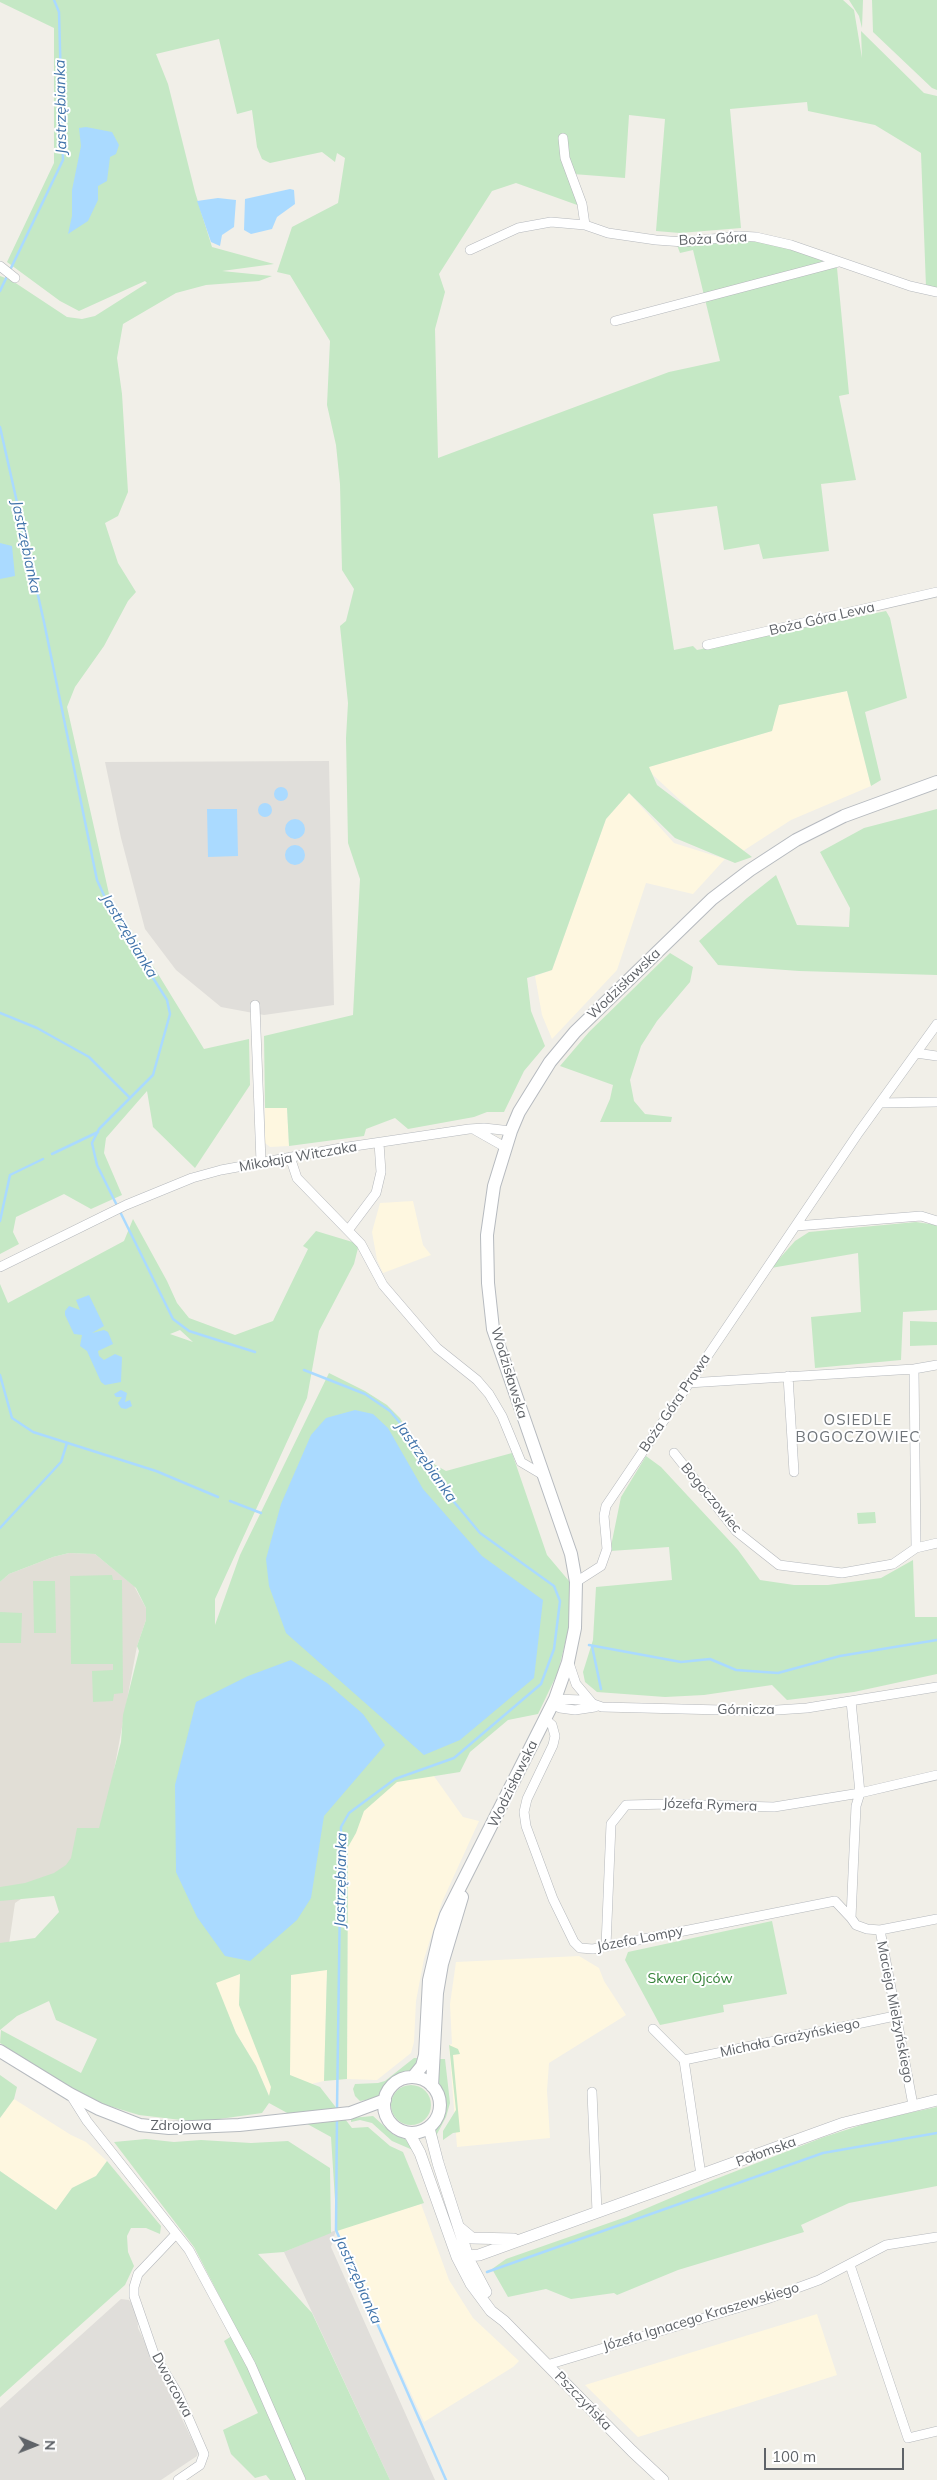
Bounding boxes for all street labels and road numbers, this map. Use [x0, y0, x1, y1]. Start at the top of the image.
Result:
street label: Boża Góra [678, 229, 748, 249]
street label: Boża Góra Lewa [768, 599, 876, 639]
street label: Wodzisławska [584, 945, 664, 1023]
street label: Mikołaja Witczaka [238, 1138, 358, 1176]
street label: Wodzisławska [487, 1325, 531, 1421]
street label: Boża Góra Prawa [636, 1351, 714, 1455]
street label: Bogoczowiec [677, 1460, 745, 1536]
street label: Górnicza [717, 1702, 775, 1718]
street label: Wodzisławska [485, 1738, 541, 1830]
street label: Józefa Rymera [663, 1795, 757, 1815]
street label: Józefa Lompy [595, 1922, 685, 1956]
street label: Macieja Mielżyńskiego [873, 1940, 917, 2084]
street label: Michała Grażyńskiego [719, 2015, 861, 2061]
street label: Zdrojowa [150, 2118, 212, 2134]
street label: Połomska [734, 2133, 798, 2171]
street label: Józefa Ignacego Kraszewskiego [601, 2279, 801, 2355]
street label: Dworcowa [148, 2350, 196, 2420]
street label: Pszczyńska [551, 2368, 615, 2434]

